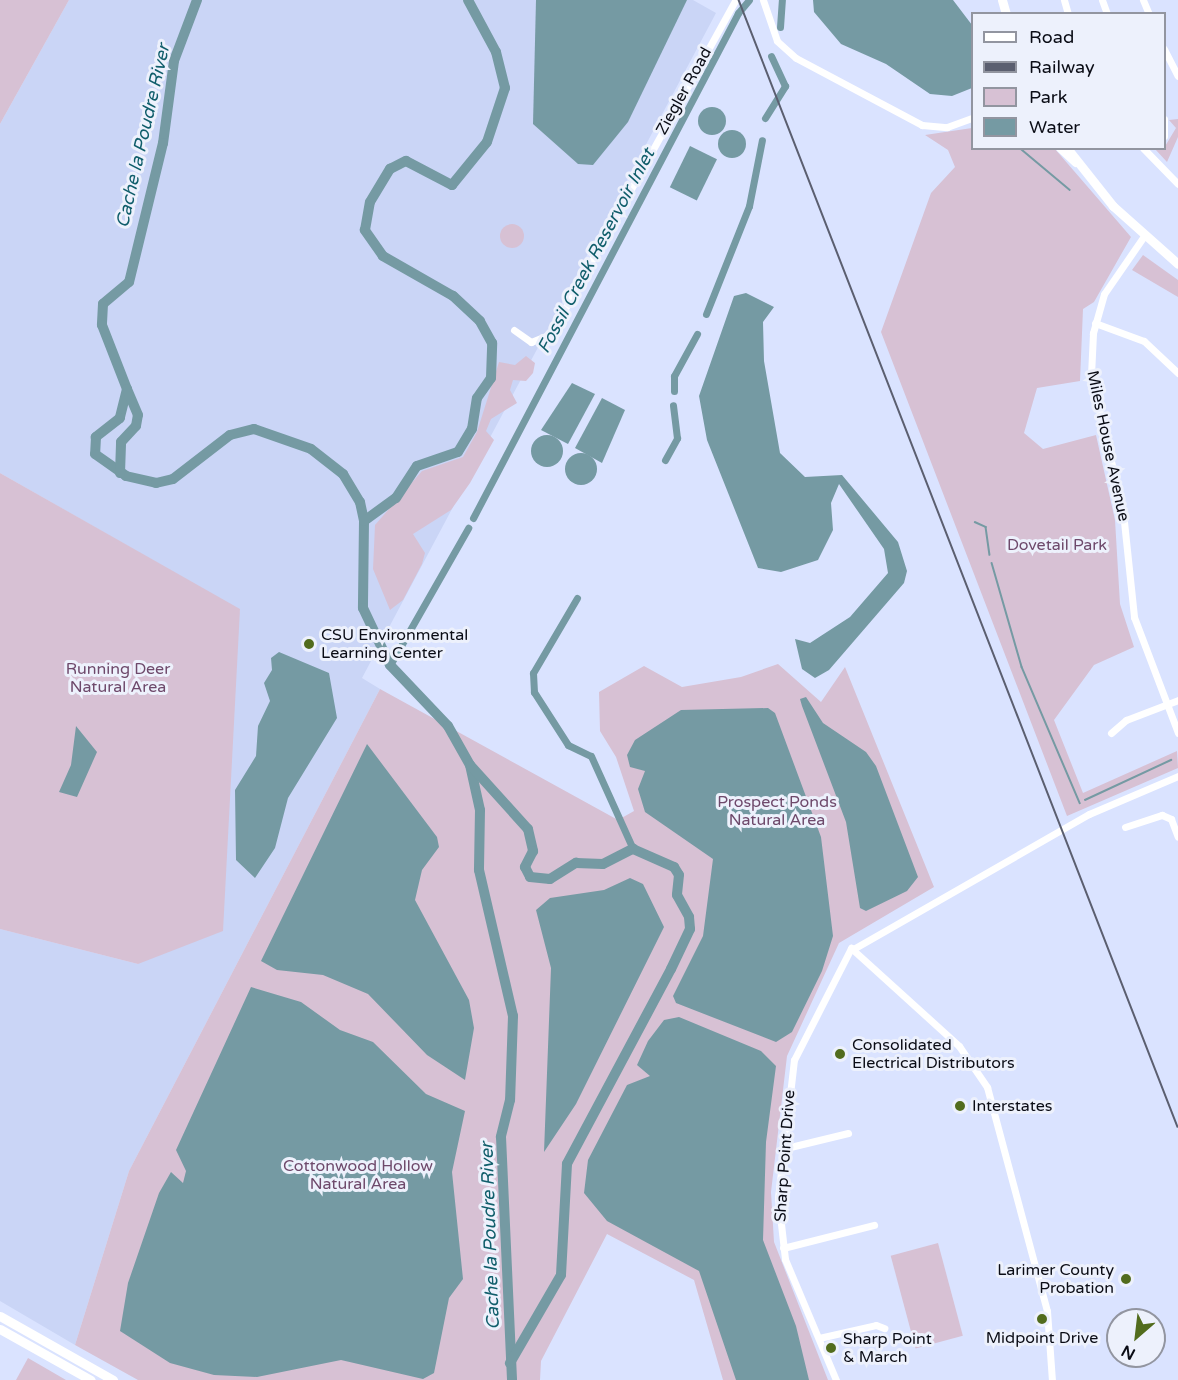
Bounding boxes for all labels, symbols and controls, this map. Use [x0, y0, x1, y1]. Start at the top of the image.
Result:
legend [971, 12, 1166, 150]
text: Road [1029, 26, 1074, 48]
water label: Cache la Poudre River [111, 42, 175, 230]
street label: Ziegler Road [652, 44, 716, 138]
text: Railway [1029, 56, 1095, 78]
text: Park [1029, 86, 1067, 108]
text: Water [1029, 116, 1080, 138]
water label: Fossil Creek Reservoir Inlet [533, 145, 659, 357]
street label: Miles House Avenue [1083, 369, 1133, 523]
park label: Dovetail Park [1007, 535, 1107, 555]
place label: CSU Environmental Learning Center [321, 625, 468, 663]
marker: CSU Environmental Learning Center [302, 637, 316, 651]
park label: Running Deer Natural Area [66, 659, 170, 697]
park label: Prospect Ponds Natural Area [717, 792, 837, 830]
place label: Consolidated Electrical Distributors [852, 1035, 1015, 1073]
marker: Consolidated Electrical Distributors [833, 1047, 847, 1061]
street label: Sharp Point Drive [771, 1089, 799, 1223]
place label: Interstates [972, 1096, 1052, 1116]
marker: Interstates [953, 1099, 967, 1113]
water label: Cache la Poudre River [476, 1142, 504, 1330]
park label: Cottonwood Hollow Natural Area [283, 1156, 433, 1194]
place label: Larimer County Probation [997, 1260, 1114, 1298]
marker: Larimer County Probation [1119, 1272, 1133, 1286]
north arrow [1106, 1308, 1166, 1368]
marker: Midpoint Drive [1035, 1312, 1049, 1326]
place label: Midpoint Drive [986, 1328, 1098, 1348]
place label: Sharp Point & March [843, 1329, 932, 1367]
text: N [1118, 1340, 1139, 1364]
marker: Sharp Point & March [824, 1341, 838, 1355]

